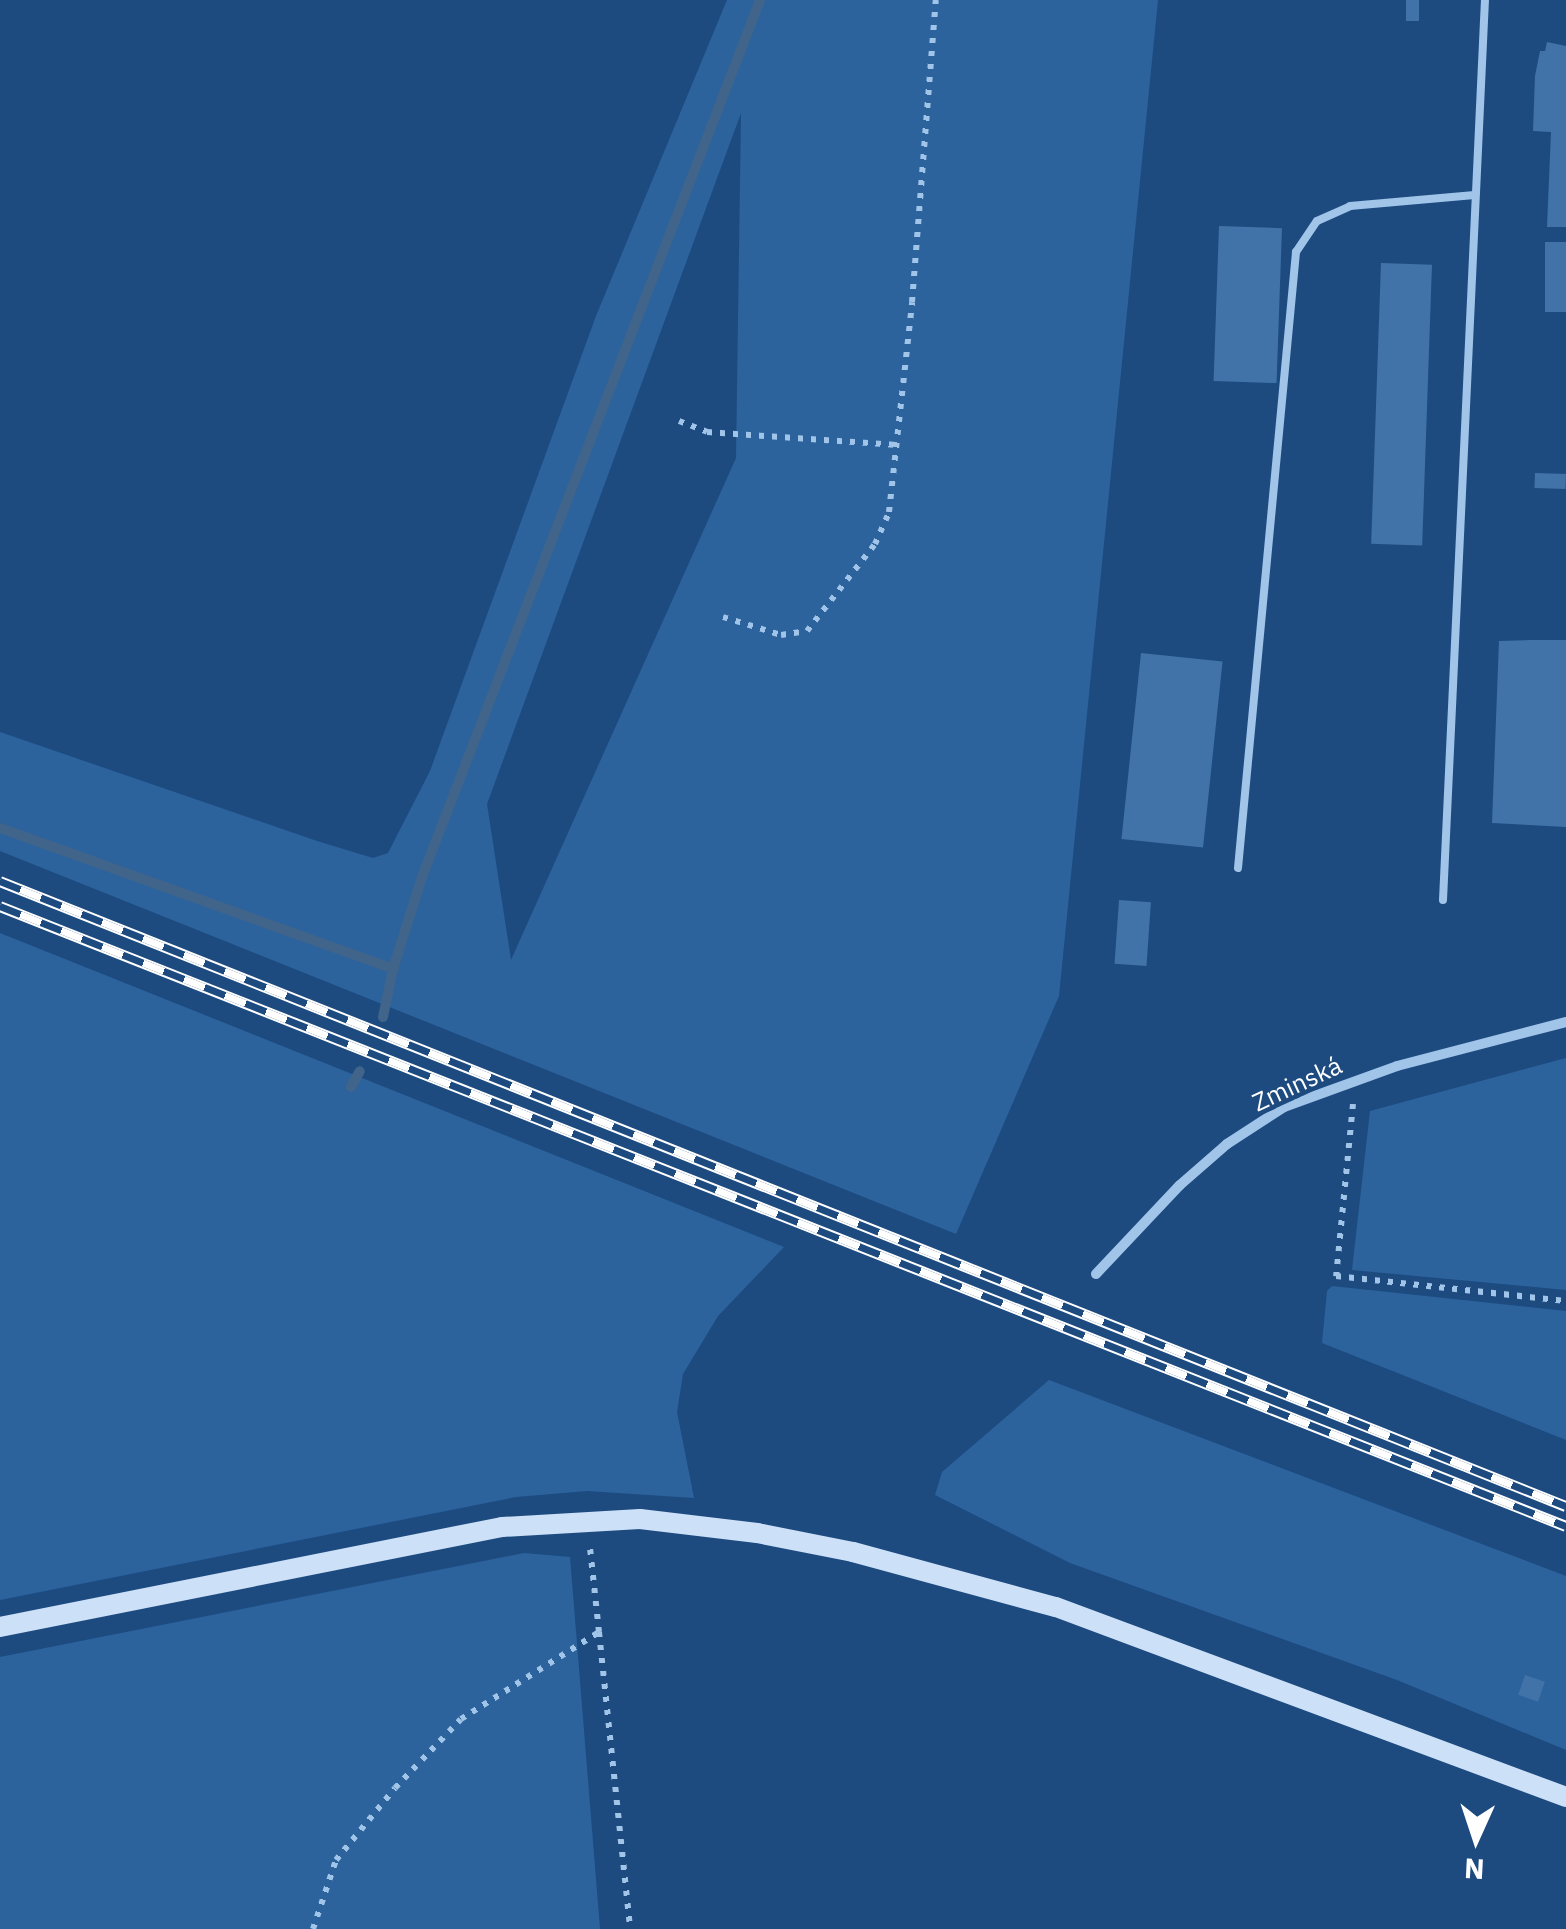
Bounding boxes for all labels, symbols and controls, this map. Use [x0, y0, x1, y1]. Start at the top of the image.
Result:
street label: Zminská [1247, 1050, 1347, 1118]
north arrow [1426, 1789, 1526, 1889]
text: N [1463, 1850, 1485, 1888]

